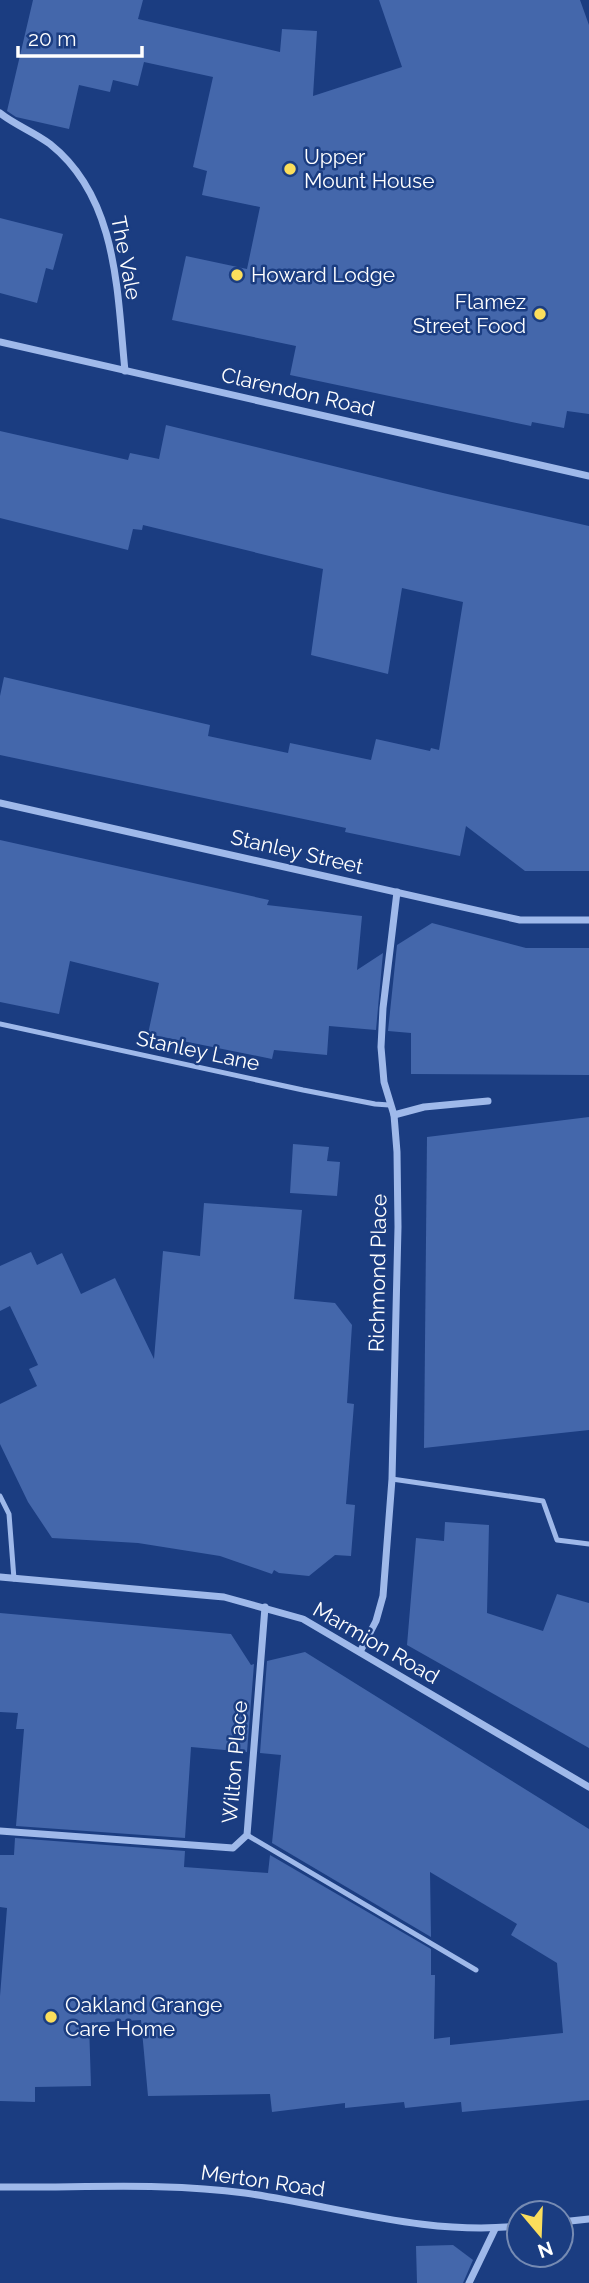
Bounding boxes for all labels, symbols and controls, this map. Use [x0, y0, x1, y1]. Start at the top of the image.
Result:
scale bar [18, 14, 142, 58]
text: 20 m [28, 26, 76, 51]
place label: Upper Mount House [304, 144, 435, 193]
marker: Upper Mount House [282, 161, 298, 177]
street label: The Vale [106, 214, 147, 302]
place label: Howard Lodge [251, 262, 395, 287]
marker: Howard Lodge [229, 267, 245, 283]
place label: Flamez Street Food [413, 289, 526, 338]
marker: Flamez Street Food [532, 306, 548, 322]
street label: Clarendon Road [219, 362, 377, 421]
street label: Stanley Street [228, 824, 366, 879]
street label: Stanley Lane [134, 1025, 262, 1076]
street label: Richmond Place [364, 1194, 391, 1352]
street label: Marmion Road [309, 1596, 444, 1689]
street label: Wilton Place [217, 1700, 252, 1824]
place label: Oakland Grange Care Home [65, 1992, 222, 2041]
marker: Oakland Grange Care Home [43, 2009, 59, 2025]
street label: Merton Road [199, 2159, 327, 2202]
north arrow [505, 2199, 575, 2269]
text: N [535, 2237, 556, 2263]

